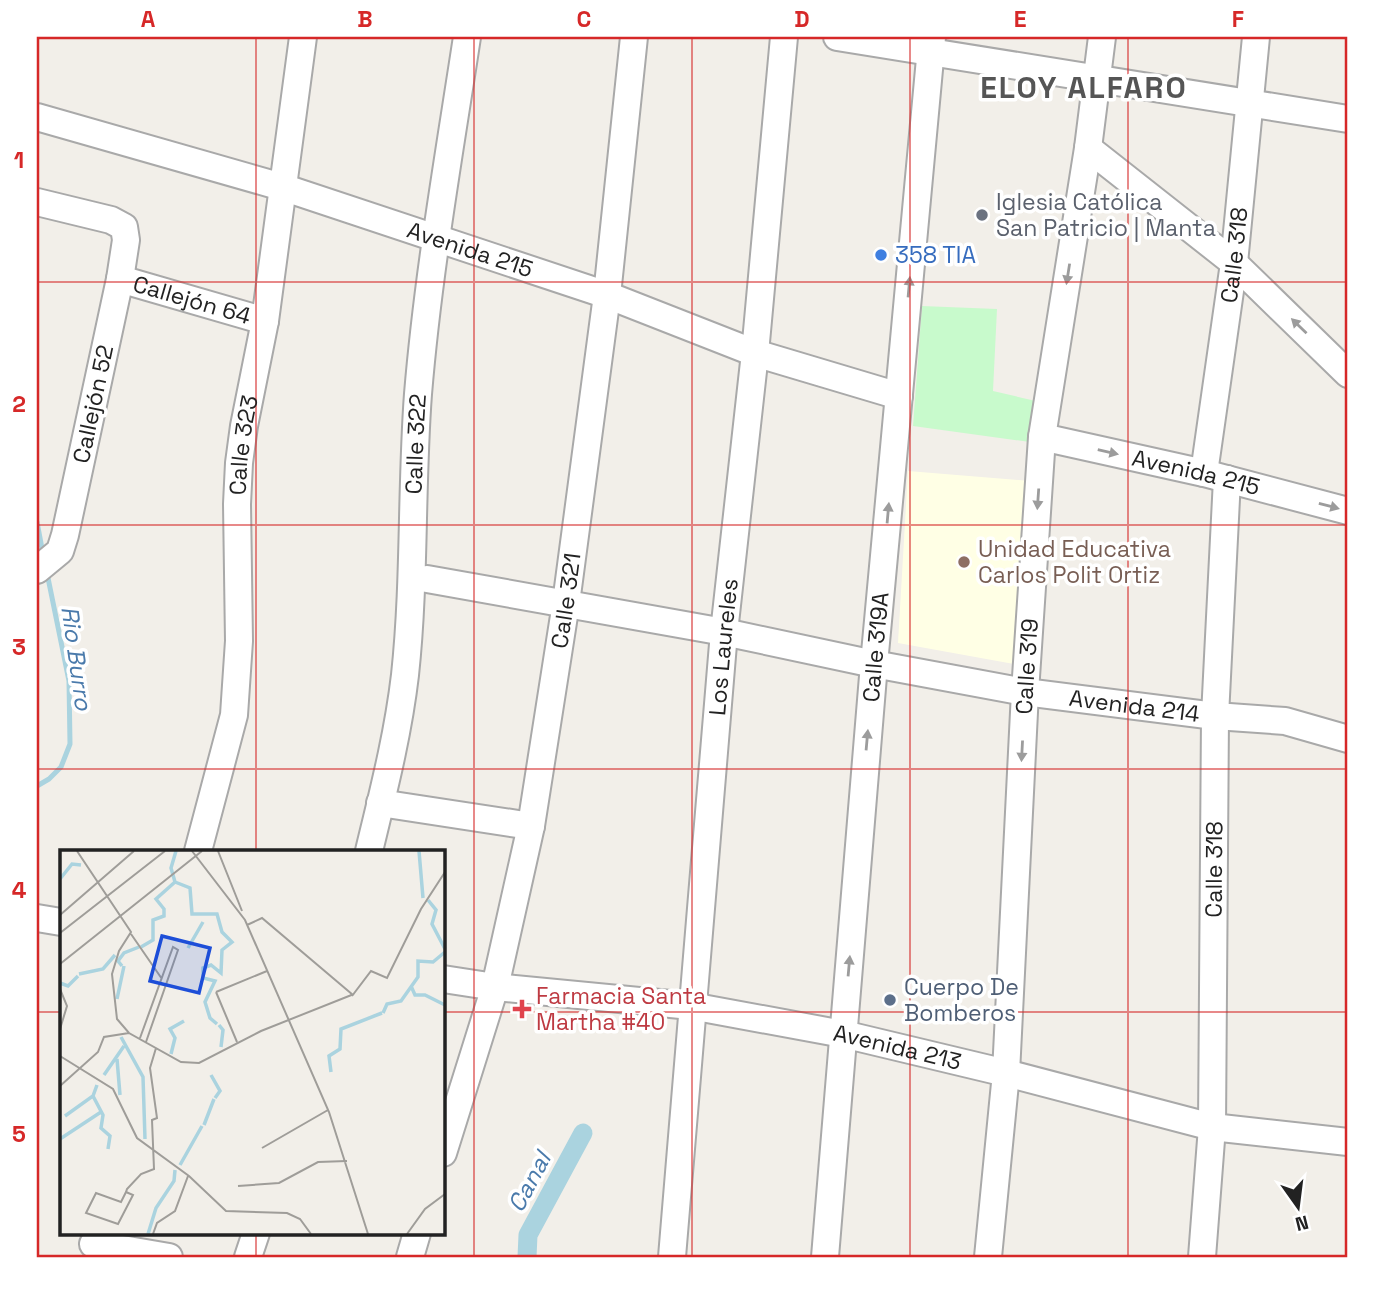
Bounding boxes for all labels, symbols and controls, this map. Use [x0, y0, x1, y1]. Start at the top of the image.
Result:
text: A [141, 4, 156, 34]
text: B [357, 4, 373, 34]
text: C [577, 4, 591, 34]
text: D [794, 4, 810, 34]
text: E [1014, 4, 1026, 34]
text: F [1232, 4, 1244, 34]
district label: ELOY ALFARO [980, 68, 1188, 107]
text: 1 [14, 145, 24, 175]
place label: Iglesia Católica San Patricio | Manta [996, 187, 1216, 243]
street label: Calle 318 [1213, 206, 1254, 305]
marker: Iglesia Católica San Patricio | Manta [974, 207, 990, 223]
street label: Avenida 215 [403, 215, 537, 284]
place label: 358 TIA [895, 240, 976, 270]
marker: 358 TIA [873, 247, 889, 263]
one-way arrow [1062, 263, 1073, 285]
street label: Callejón 64 [130, 269, 254, 331]
one-way arrow [904, 275, 915, 297]
one-way arrow [1291, 319, 1308, 335]
street label: Callejón 52 [66, 342, 120, 466]
text: 2 [12, 389, 26, 419]
street label: Calle 323 [222, 393, 265, 496]
street label: Calle 322 [399, 393, 433, 495]
street label: Avenida 215 [1129, 442, 1263, 502]
one-way arrow [1097, 446, 1119, 457]
one-way arrow [1032, 489, 1043, 511]
one-way arrow [1318, 501, 1340, 512]
one-way arrow [883, 502, 894, 524]
place label: Unidad Educativa Carlos Polit Ortiz [978, 534, 1171, 590]
street label: Calle 321 [544, 551, 588, 651]
marker: Unidad Educativa Carlos Polit Ortiz [956, 554, 972, 570]
street label: Los Laureles [702, 577, 745, 717]
street label: Calle 319A [856, 591, 896, 703]
water label: Rio Burro [54, 604, 100, 713]
street label: Calle 319 [1009, 617, 1045, 715]
text: 3 [12, 632, 26, 662]
street label: Avenida 214 [1068, 683, 1201, 729]
one-way arrow [862, 729, 873, 751]
one-way arrow [1017, 740, 1028, 762]
street label: Calle 318 [1199, 821, 1229, 918]
inset map [60, 850, 444, 1234]
text: 4 [12, 875, 27, 905]
one-way arrow [844, 955, 855, 977]
place label: Cuerpo De Bomberos [904, 972, 1019, 1028]
place label: Farmacia Santa Martha #40 [536, 981, 706, 1037]
marker: Cuerpo De Bomberos [882, 992, 898, 1008]
marker: Farmacia Santa Martha #40 [514, 1001, 530, 1017]
street label: Avenida 213 [831, 1018, 964, 1077]
text: 5 [12, 1119, 26, 1149]
water label: Canal [500, 1144, 559, 1217]
north arrow [1262, 1172, 1332, 1242]
text: N [1293, 1209, 1311, 1237]

